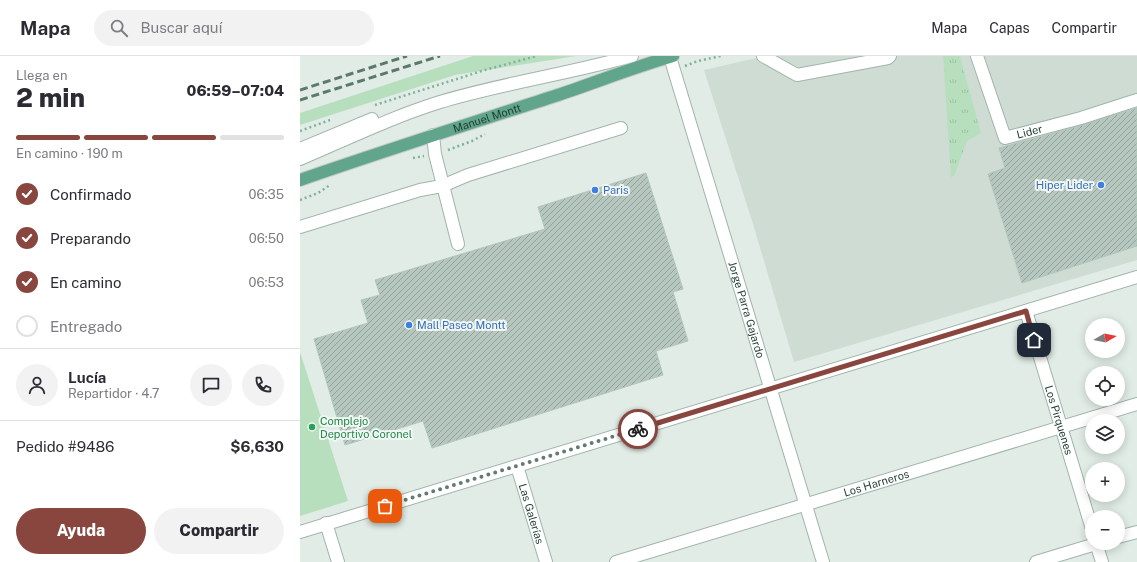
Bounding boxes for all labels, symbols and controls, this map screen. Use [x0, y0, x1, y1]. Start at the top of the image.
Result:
search box [94, 10, 374, 46]
text: Mapa [20, 17, 70, 39]
icon: search [108, 17, 130, 39]
text: Buscar aquí [140, 19, 222, 36]
text: Mapa [931, 20, 967, 36]
text: Capas [989, 20, 1030, 36]
text: Compartir [1052, 20, 1117, 36]
text: Llega en [16, 68, 67, 83]
text: 2 min [16, 82, 85, 113]
text: 06:59–07:04 [187, 82, 284, 99]
street label: Manuel Montt [451, 101, 523, 135]
street label: Lider [1015, 122, 1044, 141]
text: En camino · 190 m [16, 146, 123, 161]
place label: Hiper Lider [1036, 179, 1093, 191]
marker: Hiper Lider [1096, 180, 1106, 190]
icon: check [16, 183, 38, 205]
place label: Paris [603, 184, 629, 196]
marker: Paris [590, 185, 600, 195]
text: Confirmado [50, 186, 131, 203]
text: 06:35 [249, 187, 284, 202]
icon: check [16, 227, 38, 249]
text: Preparando [50, 230, 131, 247]
text: 06:50 [249, 231, 284, 246]
street label: Jorge Parra Gajardo [726, 260, 767, 360]
icon: check [16, 271, 38, 293]
text: En camino [50, 274, 122, 291]
text: 06:53 [249, 275, 284, 290]
text: Entregado [50, 318, 122, 335]
north arrow [1085, 318, 1125, 358]
map controls [1085, 318, 1125, 550]
place label: Mall Paseo Montt [417, 319, 506, 331]
marker: Mall Paseo Montt [404, 320, 414, 330]
pin [1017, 323, 1051, 357]
icon: home [1023, 329, 1045, 351]
button: person [16, 364, 58, 406]
button: chat [190, 364, 232, 406]
button: phone [242, 364, 284, 406]
button: locate [1085, 366, 1125, 406]
text: Lucía [68, 369, 106, 386]
street label: Los Pirquenes [1043, 384, 1075, 457]
text: Repartidor · 4.7 [68, 386, 160, 401]
courier [618, 409, 658, 449]
button: layers [1085, 414, 1125, 454]
place label: Complejo Deportivo Coronel [320, 415, 412, 440]
icon: bike [627, 418, 649, 440]
marker: Complejo Deportivo Coronel [307, 422, 317, 432]
text: Pedido #9486 [16, 438, 114, 455]
text: $6,630 [230, 438, 284, 455]
button: + [1085, 462, 1125, 502]
street label: Los Harneros [842, 467, 911, 499]
street label: Las Galerías [517, 482, 546, 546]
pin [368, 489, 402, 523]
icon: bag [374, 495, 396, 517]
button: Ayuda [16, 508, 146, 554]
button: Compartir [154, 508, 284, 554]
button: − [1085, 510, 1125, 550]

